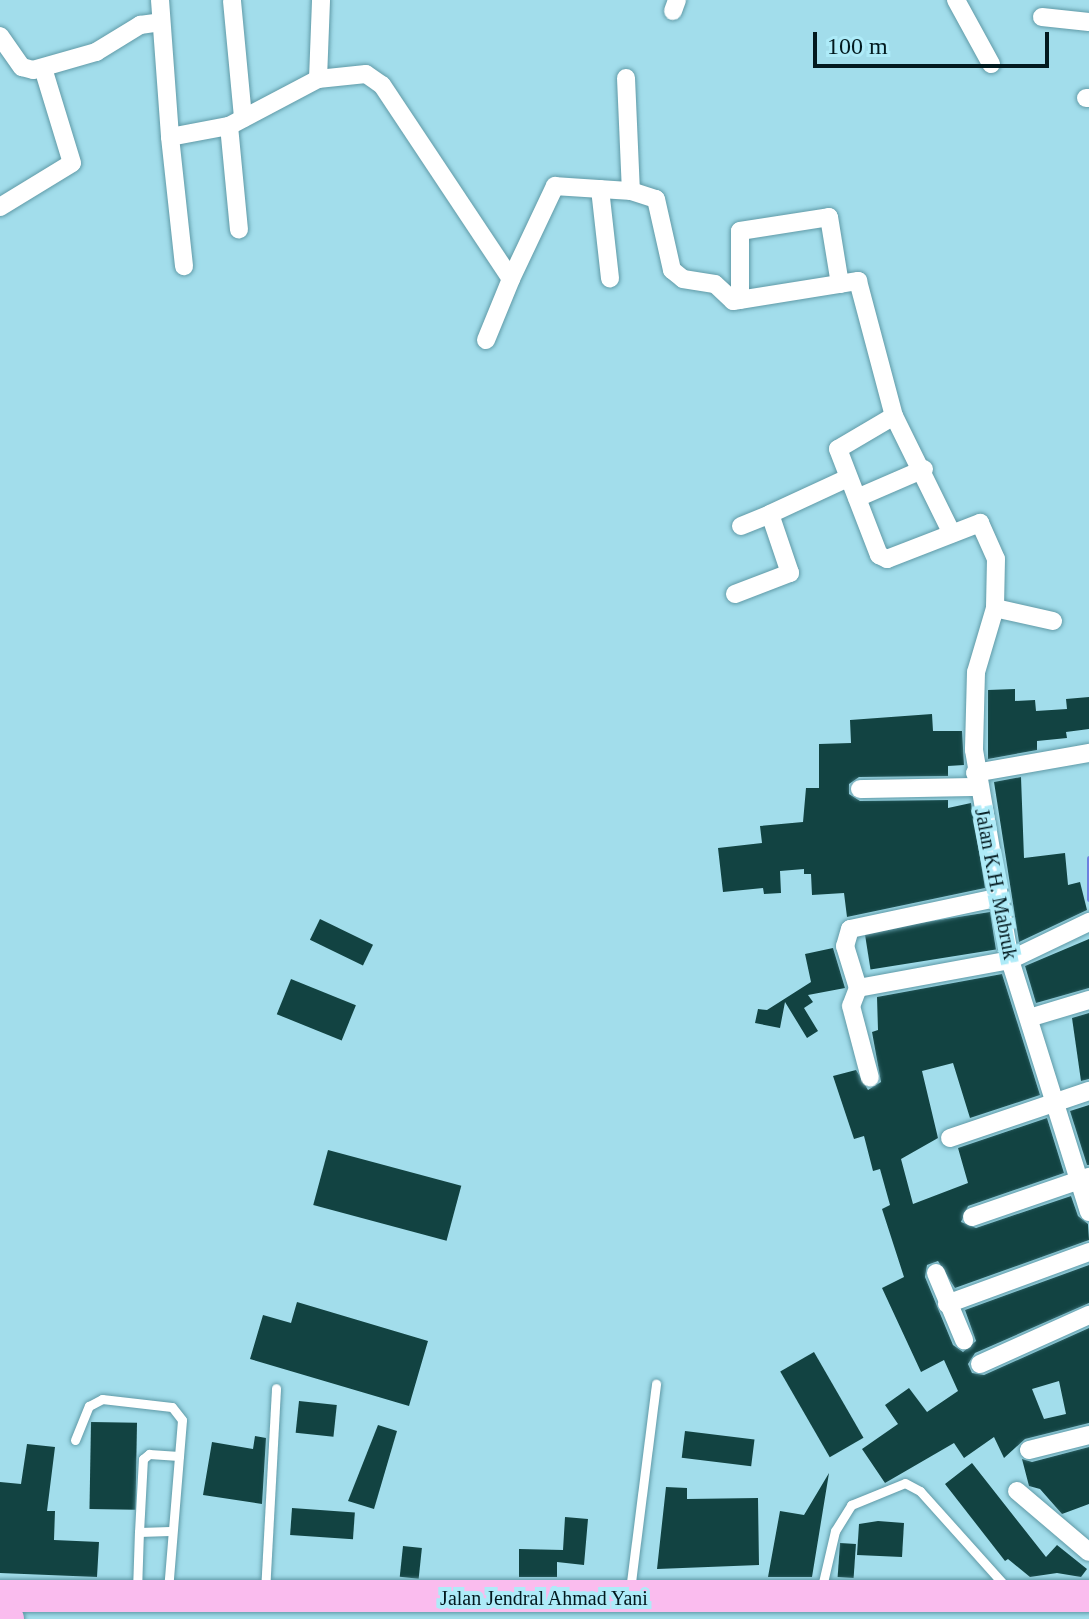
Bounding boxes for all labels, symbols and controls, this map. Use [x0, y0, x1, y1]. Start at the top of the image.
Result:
scale bar [817, 16, 1053, 66]
text: 100 m [827, 33, 888, 59]
street label: Jalan K.H. Mabruk [970, 806, 1022, 962]
street label: Jalan Jendral Ahmad Yani [439, 1586, 649, 1610]

